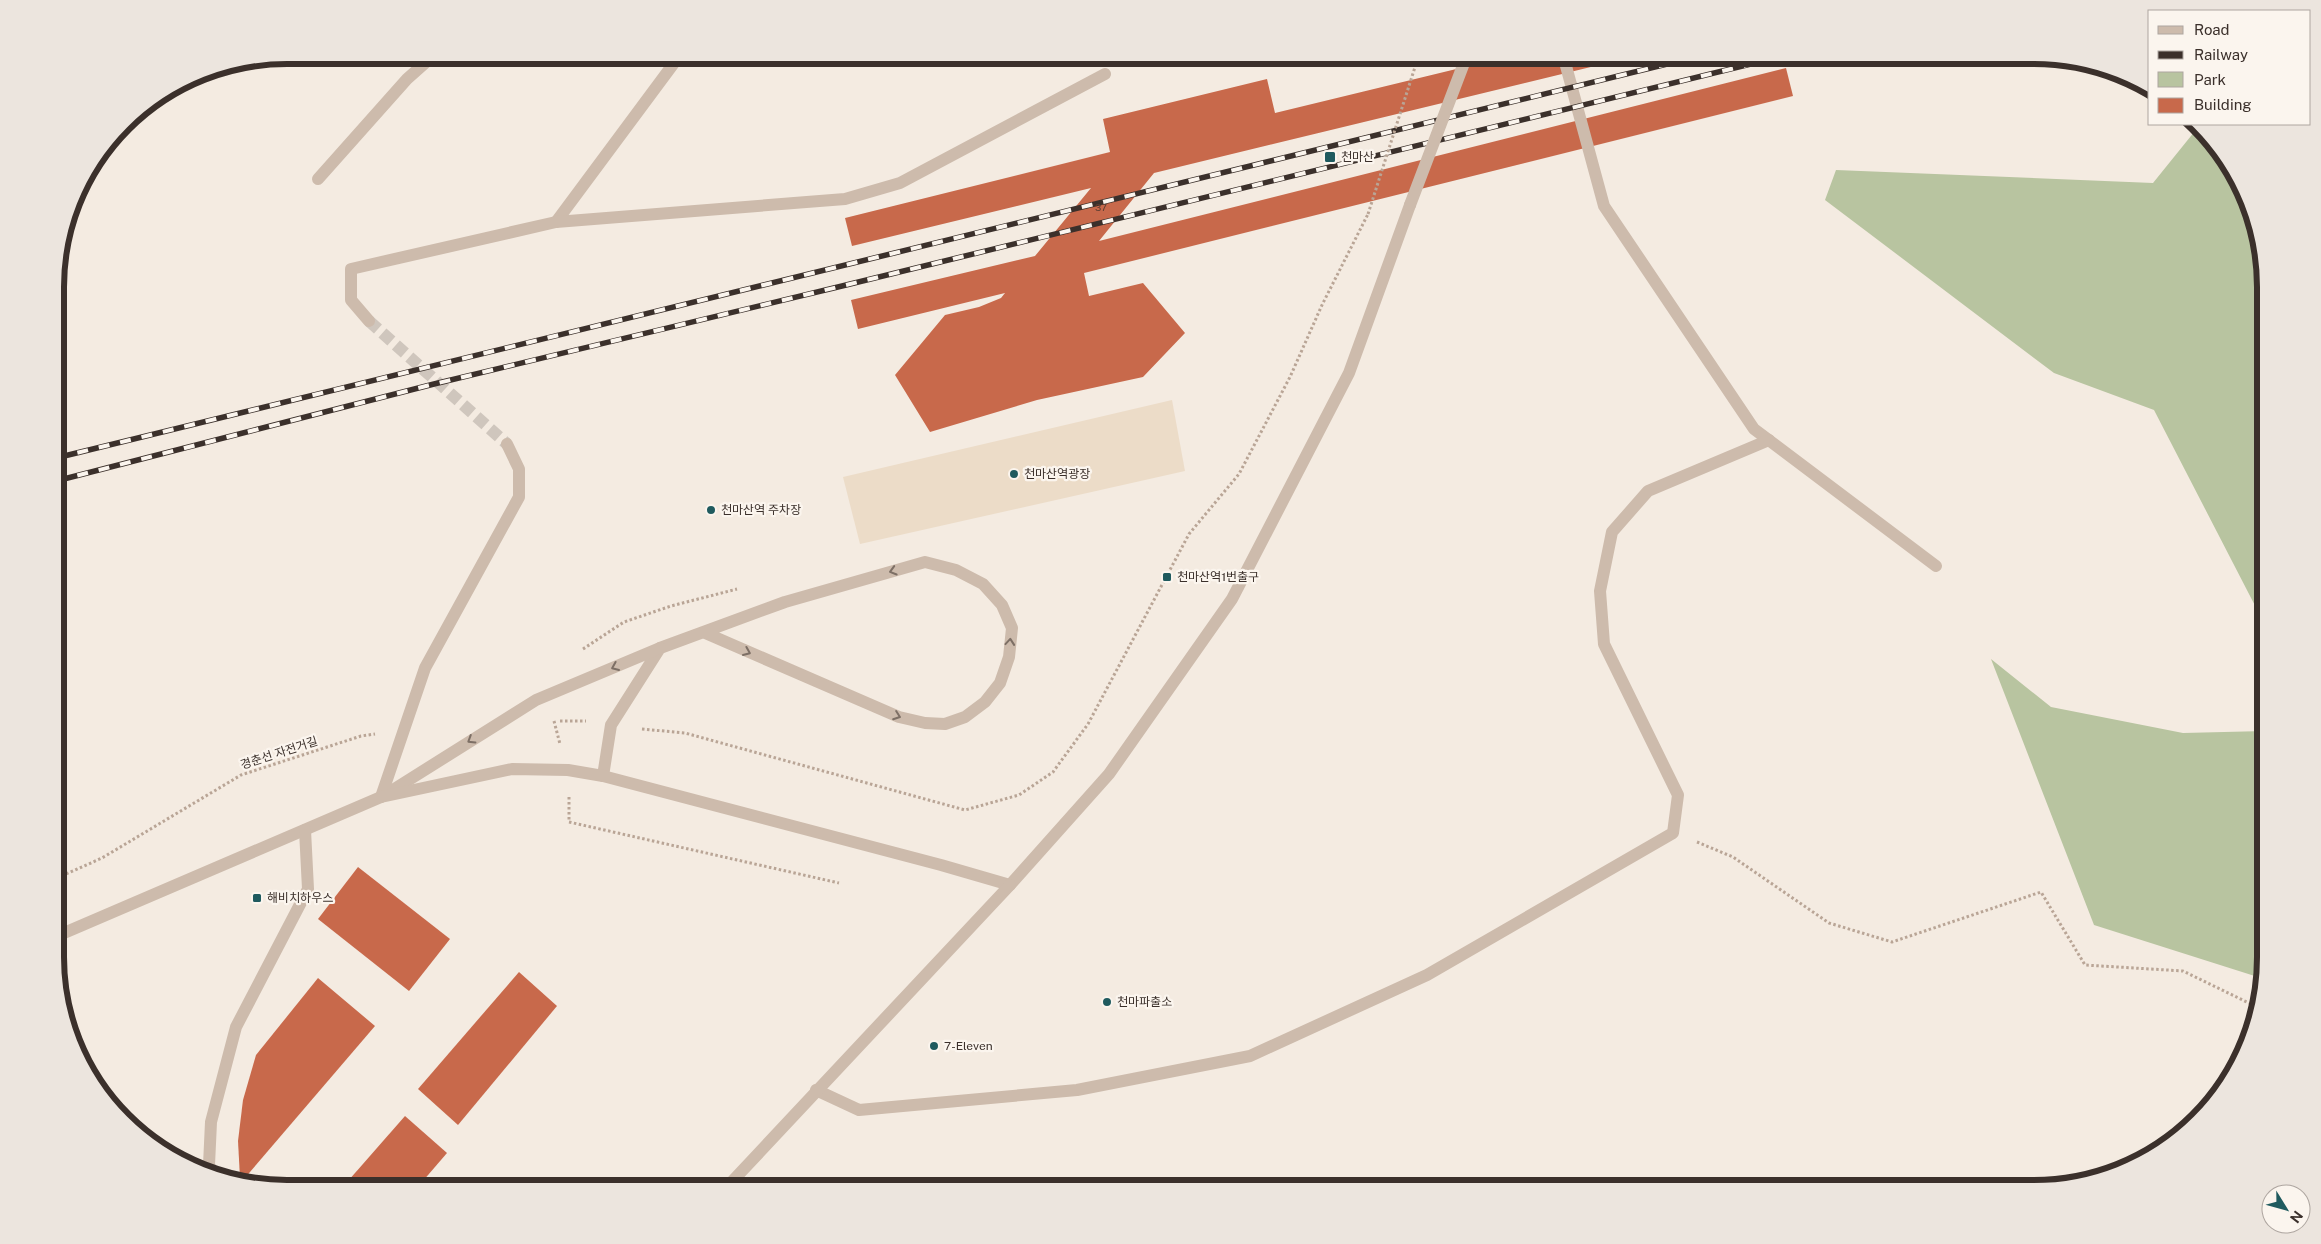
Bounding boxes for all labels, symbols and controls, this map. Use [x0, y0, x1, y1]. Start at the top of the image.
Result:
legend [2148, 10, 2311, 125]
text: Road [2194, 21, 2230, 38]
text: Railway [2194, 46, 2248, 63]
text: Park [2194, 71, 2226, 88]
text: Building [2194, 96, 2252, 113]
marker: 천마산 [1323, 150, 1337, 164]
place label: 천마산 [1341, 150, 1374, 164]
house number: 37 [1095, 201, 1107, 213]
place label: 천마산역광장 [1024, 467, 1090, 481]
marker: 천마산역광장 [1008, 468, 1020, 480]
place label: 천마산역 주차장 [721, 503, 801, 517]
marker: 천마산역 주차장 [705, 504, 717, 516]
one-way arrow [889, 565, 898, 576]
place label: 천마산역1번출구 [1177, 570, 1259, 584]
marker: 천마산역1번출구 [1161, 571, 1173, 583]
one-way arrow [1005, 638, 1016, 646]
one-way arrow [743, 646, 751, 656]
one-way arrow [611, 660, 620, 671]
one-way arrow [892, 710, 901, 720]
street label: 경춘선 자전거길 [239, 734, 319, 772]
one-way arrow [468, 734, 477, 744]
place label: 해비치하우스 [267, 891, 333, 905]
marker: 해비치하우스 [251, 892, 263, 904]
place label: 천마파출소 [1117, 995, 1172, 1009]
marker: 천마파출소 [1101, 996, 1113, 1008]
place label: 7-Eleven [944, 1039, 993, 1053]
marker: 7-Eleven [928, 1040, 940, 1052]
north arrow [2261, 1184, 2311, 1234]
text: N [2287, 1208, 2306, 1226]

